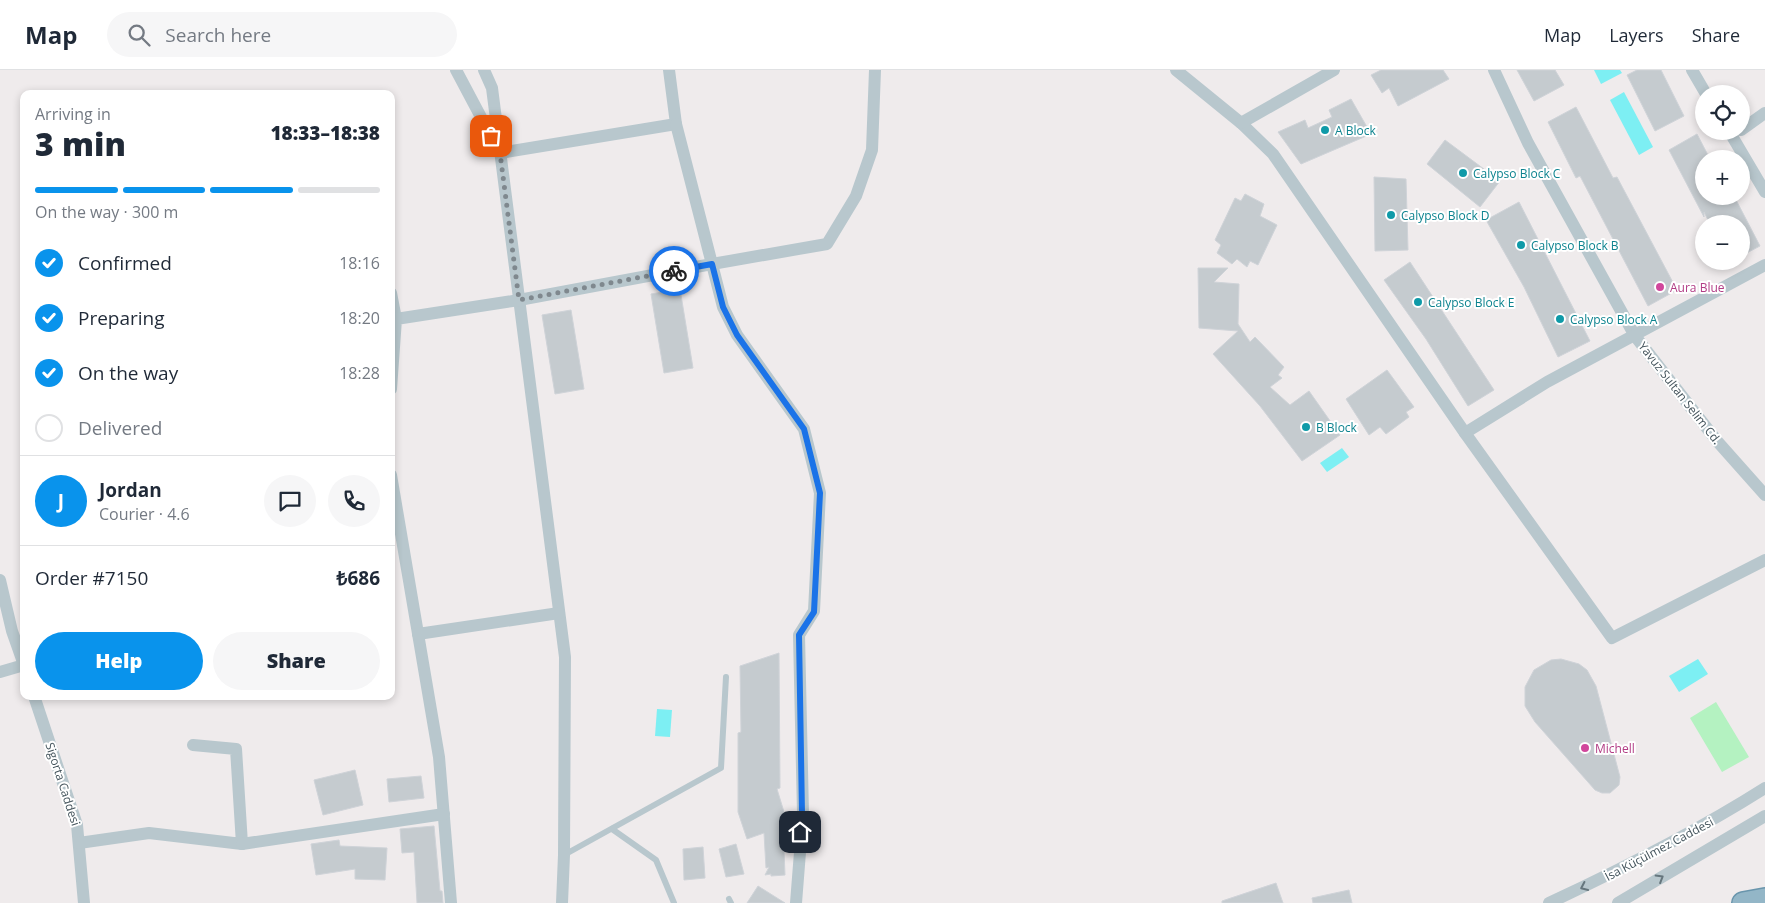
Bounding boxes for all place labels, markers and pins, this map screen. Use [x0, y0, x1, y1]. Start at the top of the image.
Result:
pin [470, 115, 512, 157]
place label: A Block [1335, 122, 1376, 139]
marker: A Block [1319, 124, 1331, 136]
place label: Calypso Block C [1473, 165, 1561, 182]
marker: Calypso Block C [1457, 167, 1469, 179]
place label: Calypso Block D [1401, 207, 1490, 224]
marker: Calypso Block D [1385, 209, 1397, 221]
place label: Calypso Block B [1531, 237, 1619, 254]
marker: Calypso Block B [1515, 239, 1527, 251]
place label: Aura Blue [1670, 279, 1725, 296]
marker: Aura Blue [1654, 281, 1666, 293]
place label: Calypso Block E [1428, 294, 1515, 311]
marker: Calypso Block E [1412, 296, 1424, 308]
place label: Calypso Block A [1570, 311, 1658, 328]
marker: Calypso Block A [1554, 313, 1566, 325]
place label: B Block [1316, 419, 1358, 436]
marker: B Block [1300, 421, 1312, 433]
place label: Michell [1595, 740, 1635, 757]
marker: Michell [1579, 742, 1591, 754]
pin [779, 811, 821, 853]

